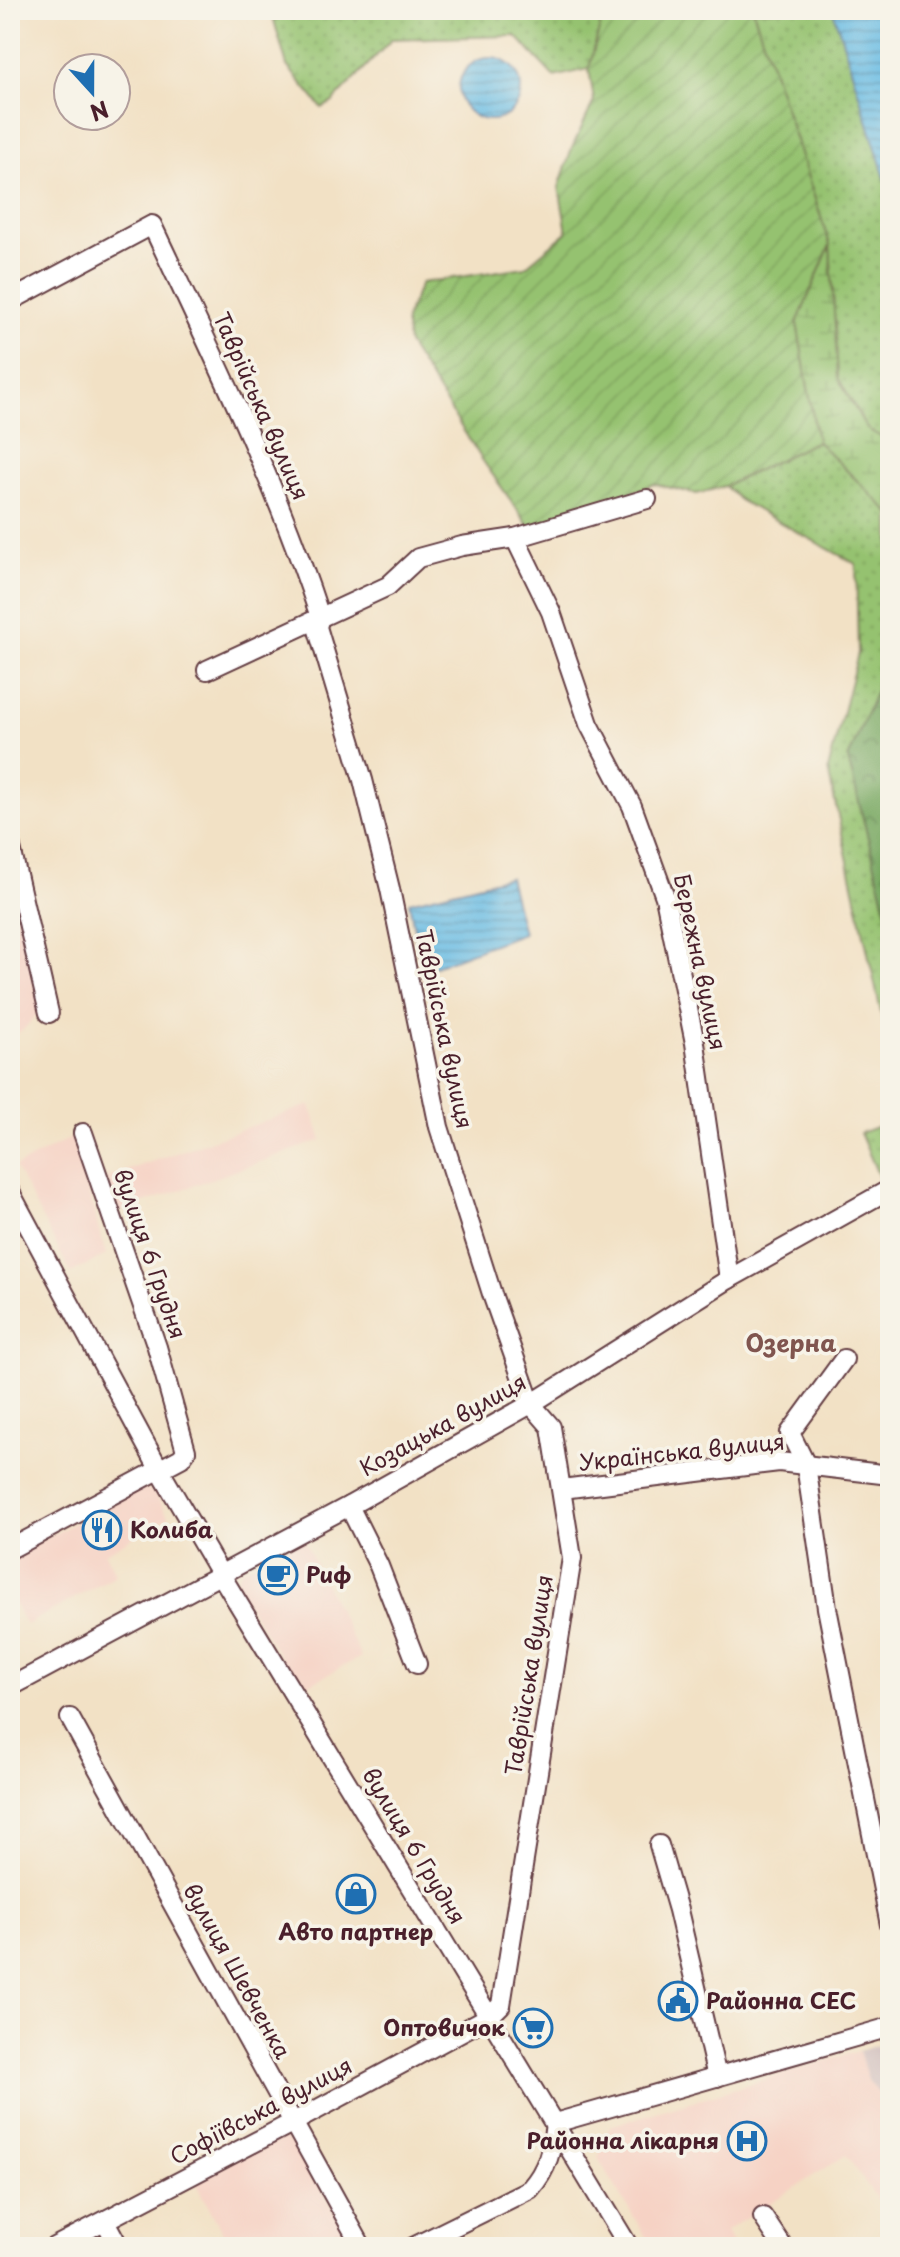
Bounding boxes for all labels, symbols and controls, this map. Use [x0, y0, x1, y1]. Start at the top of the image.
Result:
north arrow [52, 52, 132, 132]
text: N [86, 94, 114, 131]
street label: Таврійська вулиця [206, 306, 319, 505]
street label: Бережна вулиця [667, 871, 736, 1053]
street label: Таврійська вулиця [408, 926, 483, 1131]
street label: вулиця 6 Грудня [107, 1164, 196, 1343]
district label: Озерна [746, 1324, 837, 1360]
street label: Козацька вулиця [353, 1364, 532, 1483]
street label: Українська вулиця [577, 1423, 786, 1478]
restaurant icon: Колиба [81, 1509, 123, 1551]
place label: Колиба [130, 1512, 214, 1545]
cafe icon: Риф [257, 1554, 299, 1596]
place label: Риф [306, 1557, 351, 1590]
street label: Таврійська вулиця [495, 1572, 560, 1777]
street label: вулиця 6 Грудня [355, 1761, 475, 1930]
shop icon: Авто партнер [335, 1873, 377, 1915]
street label: вулиця Шевченка [176, 1877, 300, 2064]
place label: Авто партнер [279, 1914, 433, 1947]
public building icon: Районна СЕС [657, 1980, 699, 2022]
place label: Районна СЕС [706, 1983, 856, 2016]
supermarket icon: Оптовичок [512, 2007, 554, 2049]
place label: Оптовичок [383, 2010, 506, 2043]
street label: Софіївська вулиця [163, 2048, 357, 2172]
hospital icon: Районна лікарня [726, 2120, 768, 2162]
place label: Районна лікарня [527, 2123, 719, 2156]

